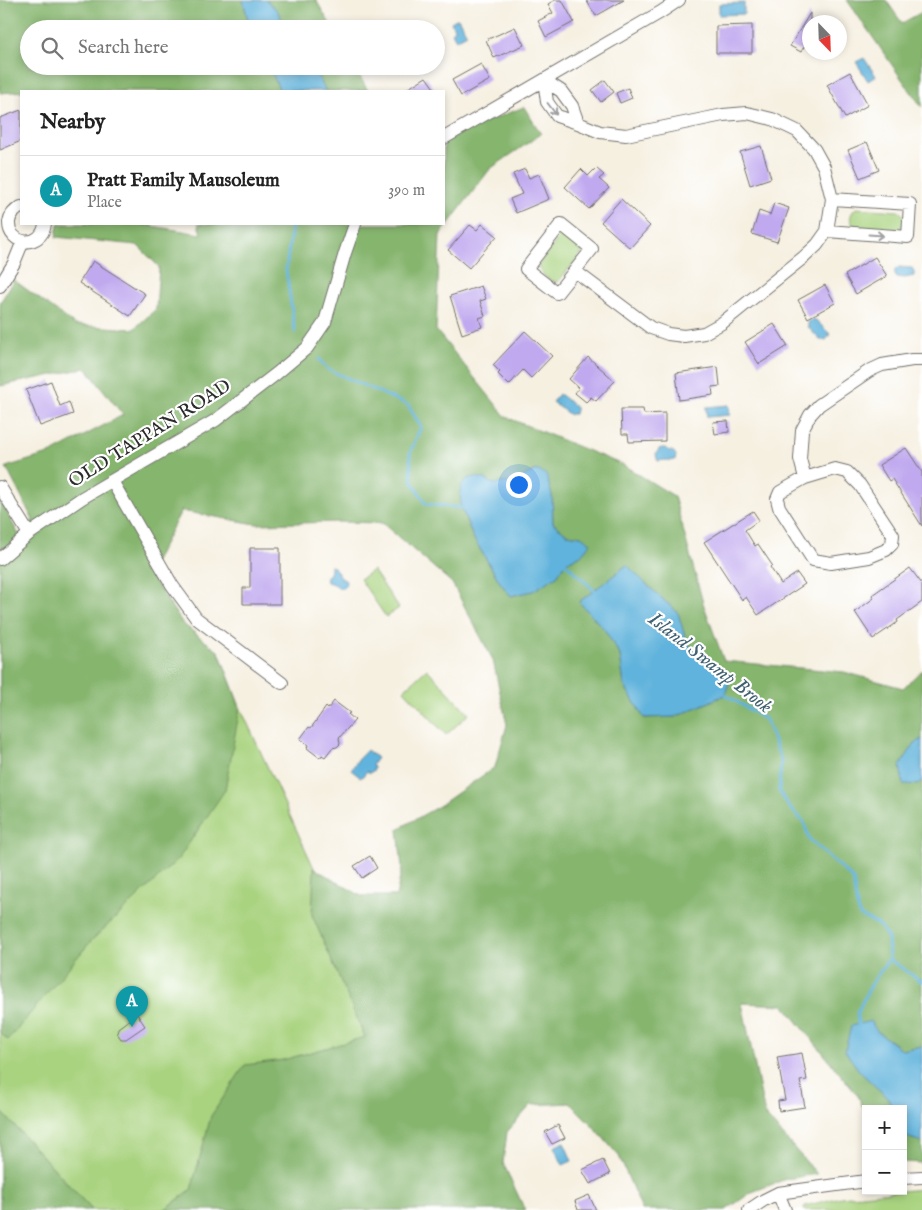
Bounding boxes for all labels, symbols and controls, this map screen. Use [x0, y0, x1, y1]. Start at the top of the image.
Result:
north arrow [802, 15, 847, 60]
search box [20, 20, 445, 75]
icon: search [38, 34, 66, 62]
text: Search here [78, 36, 169, 60]
one-way arrow [547, 102, 557, 116]
text: Nearby [40, 109, 105, 136]
text: Pratt Family Mausoleum [87, 169, 280, 193]
text: A [51, 181, 61, 201]
text: 390 m [388, 181, 425, 201]
text: Place [87, 193, 122, 213]
one-way arrow [868, 230, 884, 239]
street label: OLD TAPPAN ROAD [64, 374, 236, 494]
your location [506, 472, 532, 498]
water label: Island Swamp Brook [642, 606, 777, 719]
pin: A [116, 986, 148, 1027]
map controls [862, 1105, 907, 1195]
button: + [862, 1105, 907, 1150]
button: − [862, 1150, 907, 1195]

